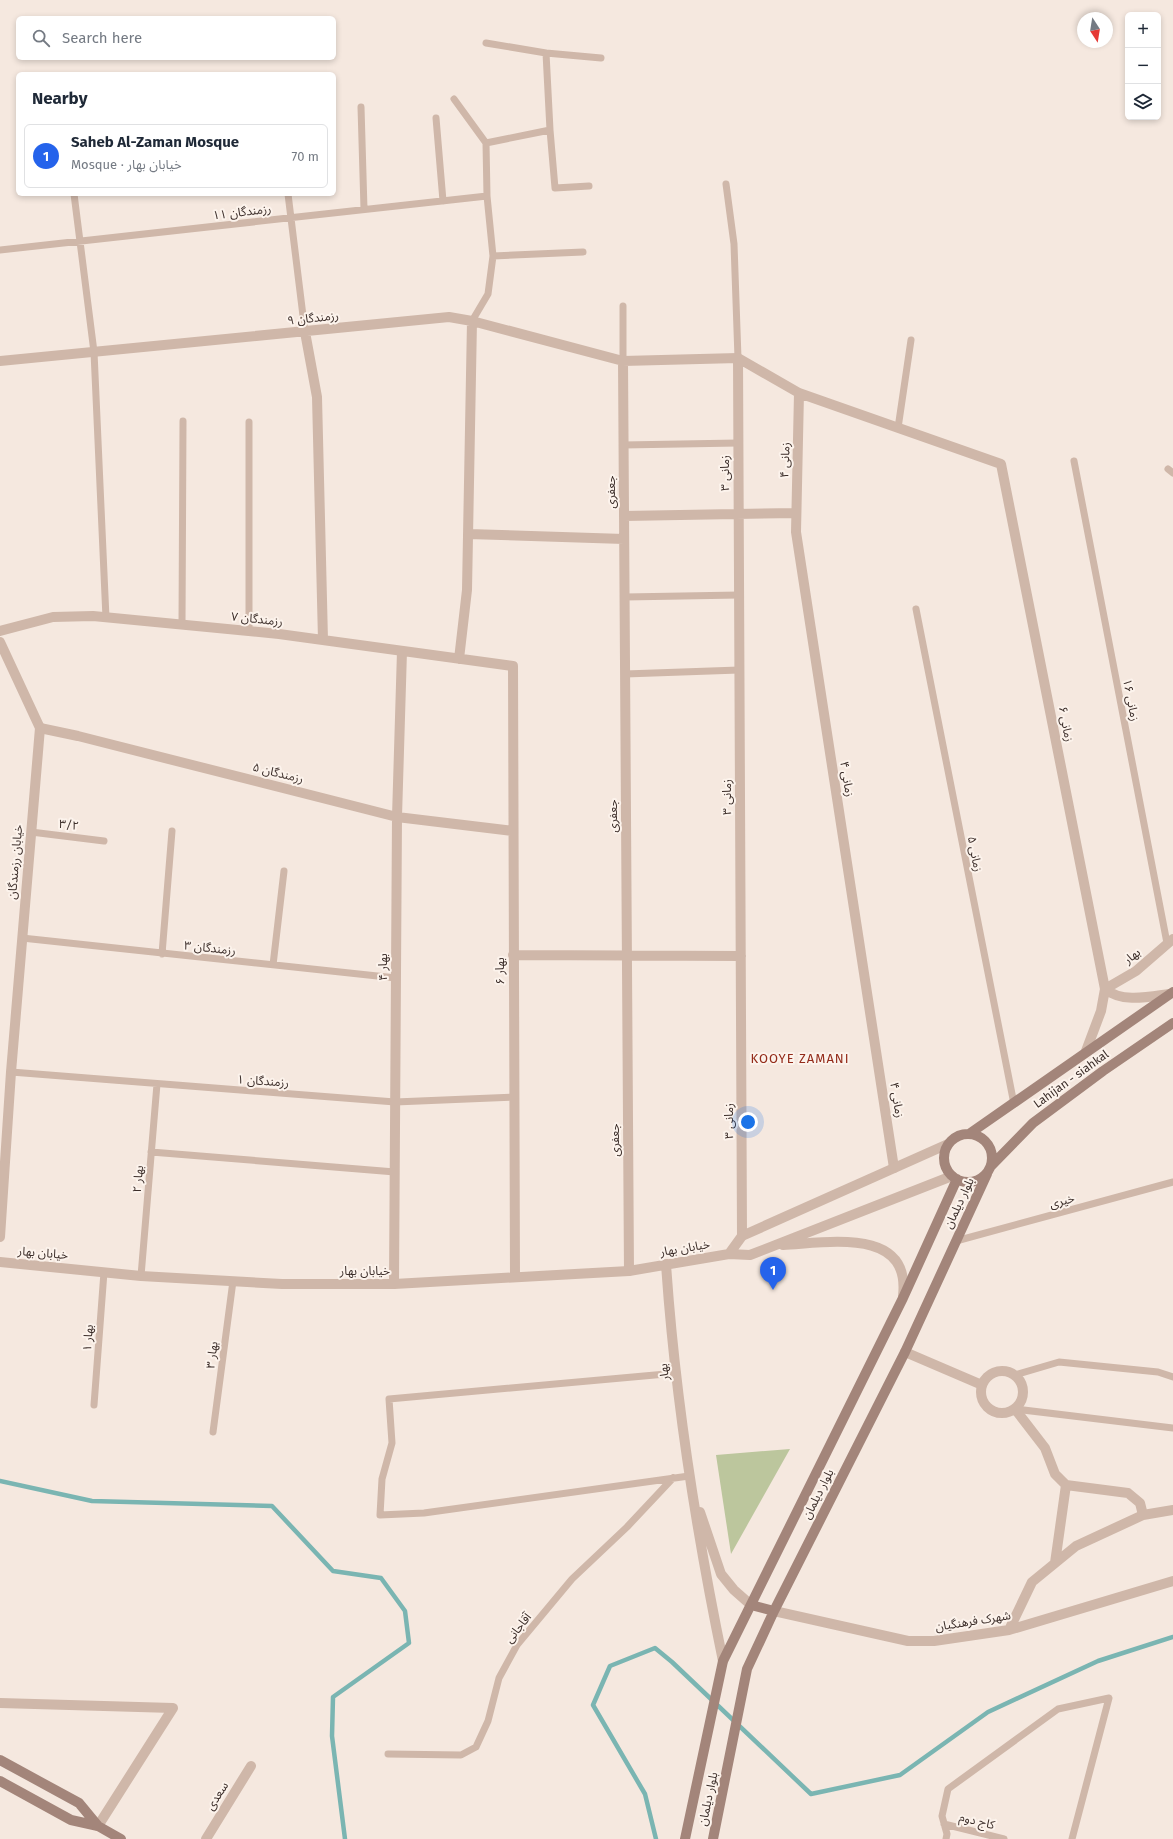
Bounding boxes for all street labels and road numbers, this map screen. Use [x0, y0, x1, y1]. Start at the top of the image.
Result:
street label: رزمندگان ۱۱ [212, 201, 272, 223]
street label: رزمندگان ۹ [286, 308, 340, 328]
street label: زمانی ۴ [777, 442, 793, 478]
street label: زمانی ۳ [718, 455, 732, 491]
street label: جعفری [604, 475, 618, 509]
street label: رزمندگان ۷ [230, 609, 284, 629]
street label: زمانی ۱۶ [1120, 678, 1142, 722]
street label: زمانی ۶ [1056, 705, 1076, 743]
street label: رزمندگان ۵ [251, 760, 305, 786]
street label: زمانی ۴ [837, 760, 857, 798]
street label: زمانی ۳ [720, 779, 734, 815]
street label: جعفری [606, 799, 620, 833]
street label: ۳/۲ [58, 817, 80, 833]
street label: خیابان رزمندگان [5, 824, 25, 900]
street label: زمانی ۵ [965, 835, 985, 873]
street label: رزمندگان ۳ [183, 938, 237, 958]
street label: بهار [1120, 945, 1143, 968]
street label: بهار ۴ [376, 953, 390, 981]
street label: بهار ۶ [493, 957, 507, 985]
street label: Lahijan - siahkal [1031, 1047, 1112, 1111]
street label: رزمندگان ۱ [237, 1072, 289, 1090]
street label: زمانی ۴ [887, 1081, 907, 1119]
street label: زمانی ۳ [722, 1103, 736, 1139]
street label: جعفری [608, 1123, 622, 1157]
street label: بهار ۲ [130, 1165, 146, 1193]
street label: بلوار دیلمان [941, 1175, 977, 1231]
street label: خیری [1048, 1191, 1076, 1211]
street label: خیابان بهار [658, 1237, 711, 1259]
street label: خیابان بهار [16, 1244, 69, 1262]
street label: خیابان بهار [339, 1264, 390, 1278]
street label: بهار ۱ [80, 1324, 96, 1352]
street label: بهار ۳ [203, 1341, 221, 1369]
street label: بهار [656, 1363, 672, 1382]
street label: بلوار دیلمان [799, 1467, 837, 1521]
street label: شهرک فرهنگیان [934, 1608, 1012, 1634]
street label: آقاجانی [502, 1610, 534, 1646]
street label: بلوار دیلمان [695, 1771, 721, 1827]
street label: سعدی [203, 1779, 231, 1813]
street label: کاج دوم [957, 1810, 997, 1834]

